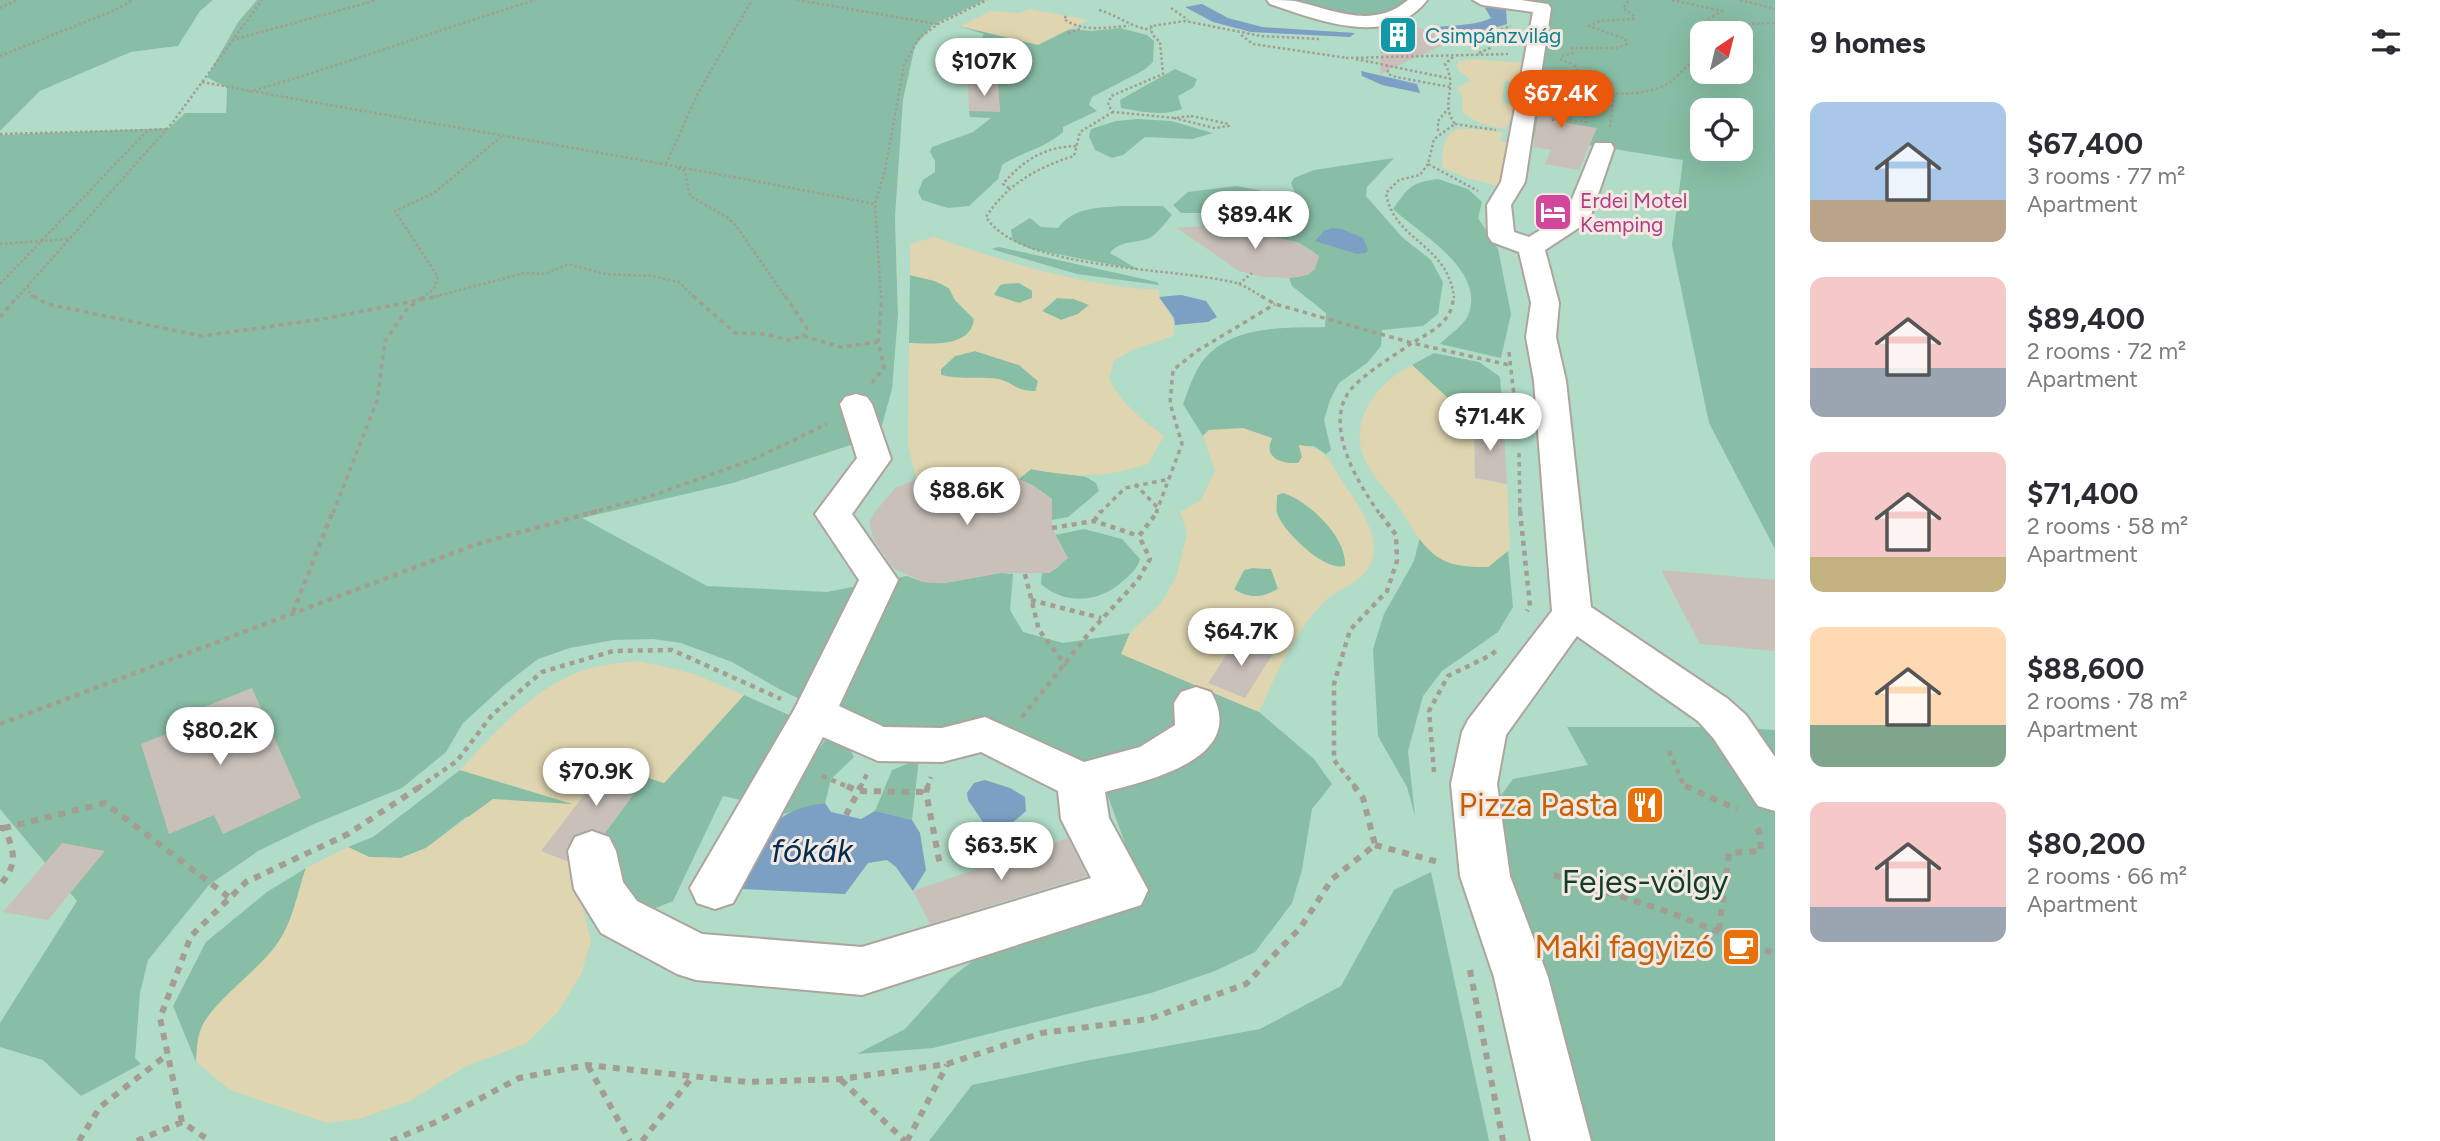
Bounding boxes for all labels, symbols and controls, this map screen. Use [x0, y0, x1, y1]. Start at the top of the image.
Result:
building icon: Csimpánzvilág [1377, 14, 1419, 56]
north arrow [1690, 21, 1754, 84]
map controls [1690, 21, 1753, 161]
place label: Csimpánzvilág [1425, 23, 1561, 48]
icon: filters [2367, 23, 2405, 61]
text: 9 homes [1810, 24, 1926, 61]
pin: $107K [935, 38, 1033, 98]
text: $107K [951, 47, 1017, 75]
pin: $67.4K [1504, 71, 1618, 130]
text: $67.4K [1524, 79, 1598, 107]
button: locate [1690, 98, 1753, 161]
text: $67,400 [2027, 125, 2143, 162]
icon: home [1866, 130, 1950, 214]
text: 3 rooms · 77 m² [2027, 162, 2185, 190]
place label: Erdei Motel Kemping [1580, 188, 1687, 237]
text: Apartment [2027, 190, 2138, 218]
pin: $89.4K [1198, 191, 1312, 251]
hotel icon: Erdei Motel Kemping [1532, 191, 1574, 233]
text: $89.4K [1217, 200, 1293, 228]
text: $89,400 [2027, 300, 2145, 337]
icon: home [1866, 305, 1950, 389]
text: 2 rooms · 72 m² [2027, 337, 2186, 365]
text: Apartment [2027, 365, 2138, 393]
pin: $71.4K [1433, 393, 1547, 453]
text: $71.4K [1455, 402, 1525, 430]
pin: $88.6K [910, 468, 1024, 527]
text: $71,400 [2027, 475, 2139, 512]
text: $88.6K [929, 476, 1005, 504]
icon: home [1866, 480, 1950, 564]
text: 2 rooms · 58 m² [2027, 512, 2188, 540]
text: Apartment [2027, 540, 2138, 568]
pin: $64.7K [1184, 608, 1298, 668]
text: $64.7K [1204, 617, 1278, 645]
text: $88,600 [2027, 650, 2144, 687]
icon: home [1866, 655, 1950, 739]
text: 2 rooms · 78 m² [2027, 687, 2188, 715]
pin: $80.2K [163, 708, 277, 767]
text: Apartment [2027, 715, 2138, 743]
text: $80.2K [182, 716, 258, 744]
pin: $70.9K [539, 748, 653, 808]
text: $70.9K [559, 757, 633, 785]
restaurant icon: Pizza Pasta [1624, 784, 1666, 826]
place label: Pizza Pasta [1459, 786, 1618, 824]
pin: $63.5K [944, 822, 1058, 882]
text: $80,200 [2027, 825, 2145, 862]
icon: home [1866, 830, 1950, 914]
water label: fókák [771, 831, 854, 870]
text: $63.5K [964, 831, 1038, 859]
text: 2 rooms · 66 m² [2027, 862, 2187, 890]
park label: Fejes-völgy [1562, 863, 1728, 901]
text: Apartment [2027, 890, 2138, 918]
cafe icon: Maki fagyizó [1720, 926, 1762, 968]
place label: Maki fagyizó [1534, 928, 1714, 966]

